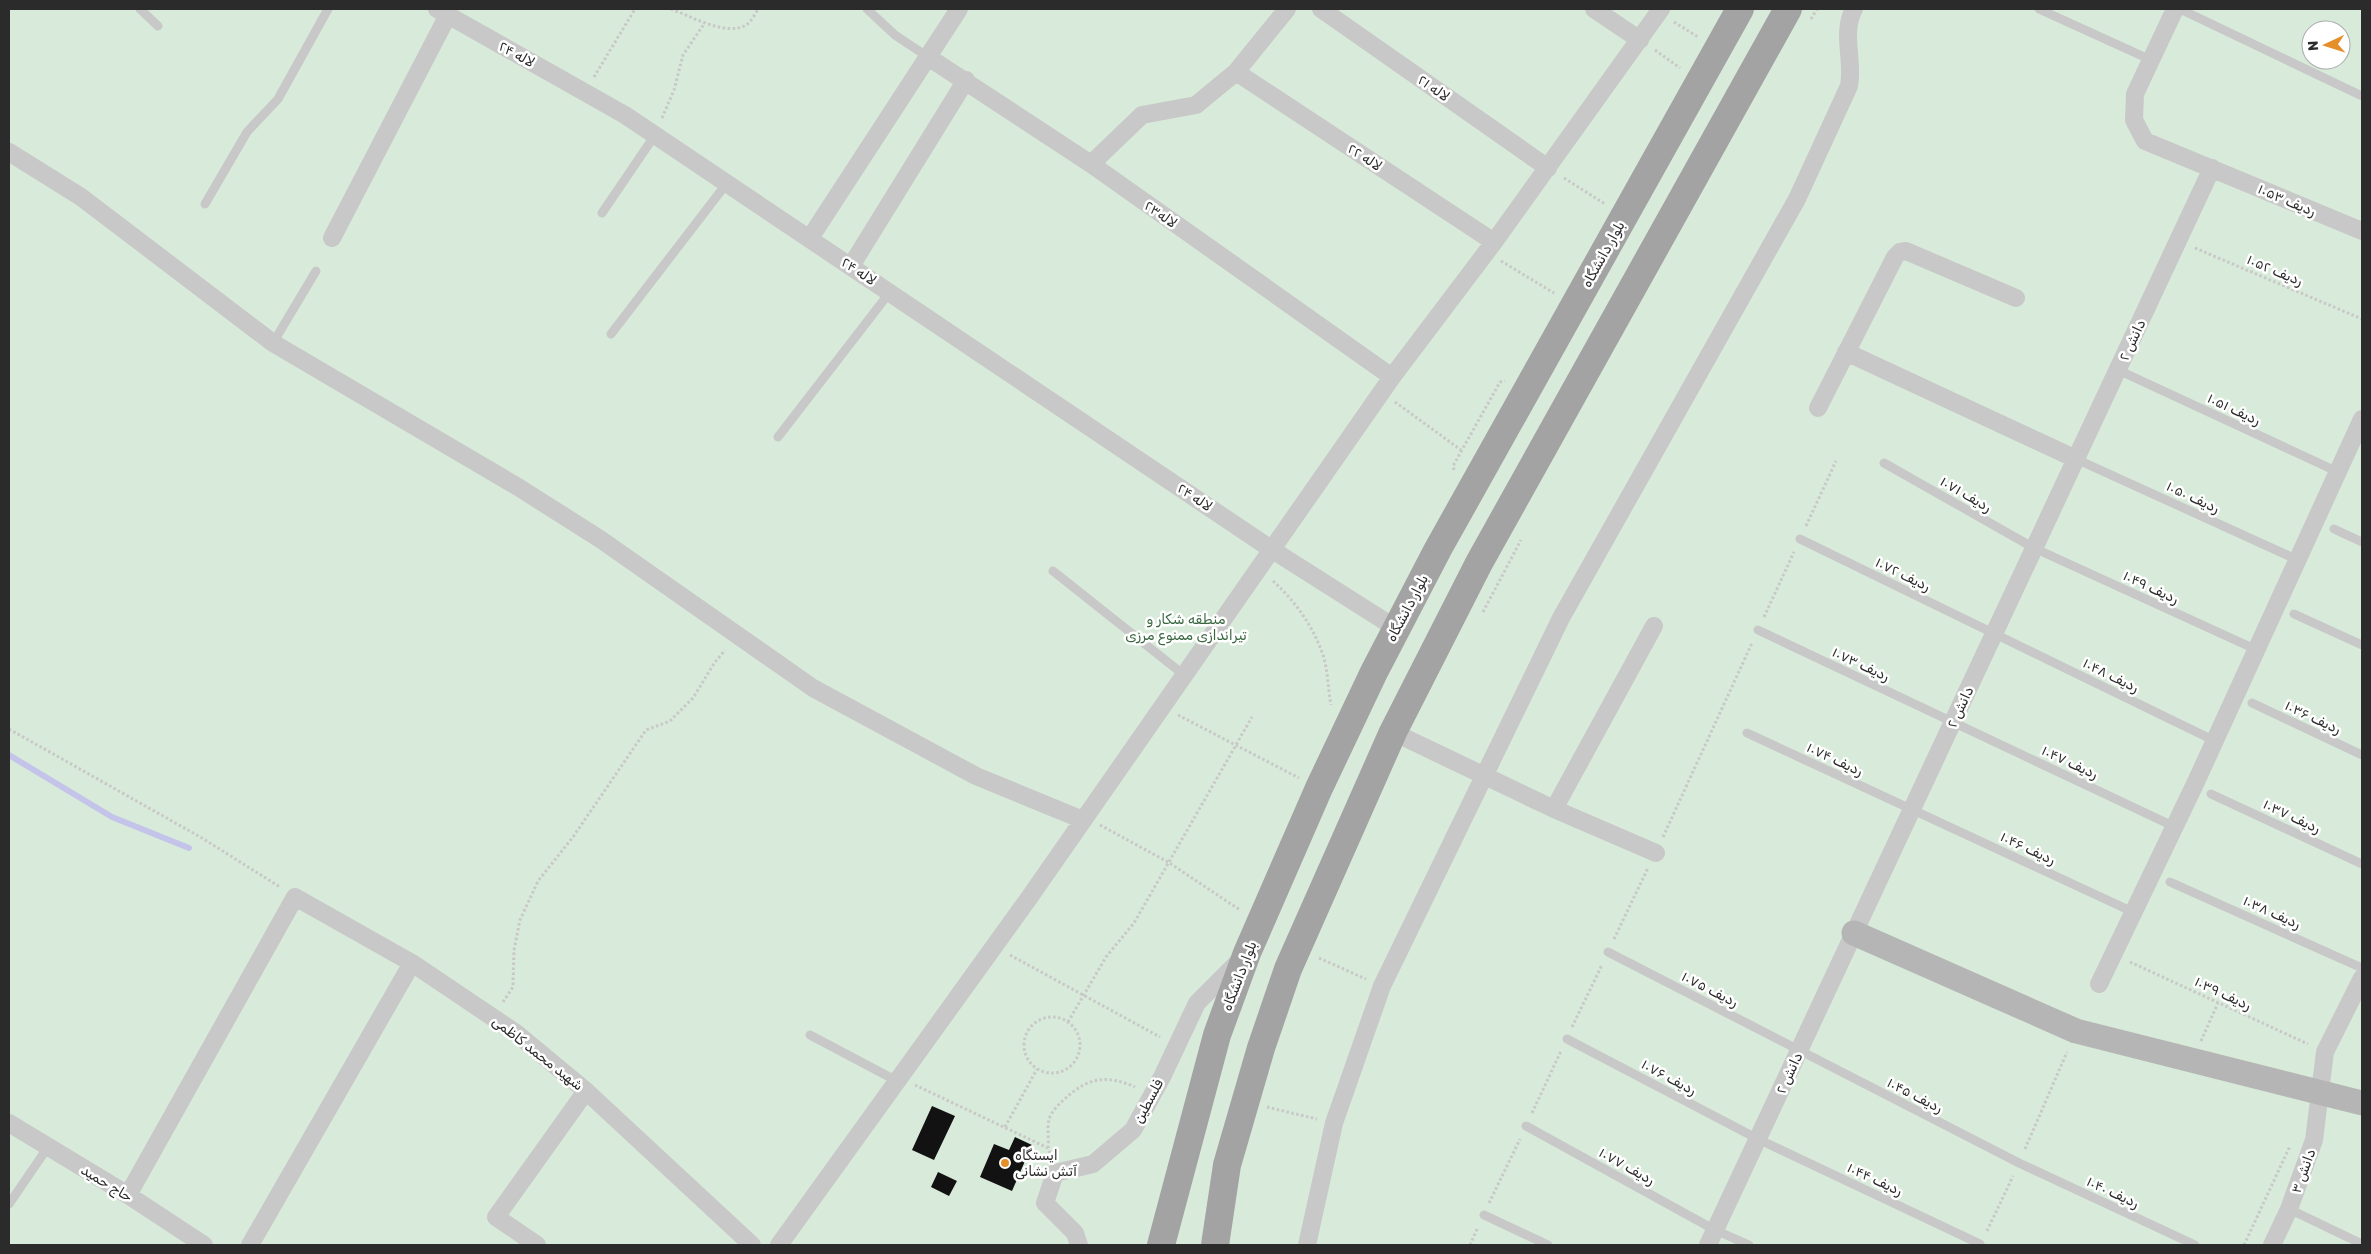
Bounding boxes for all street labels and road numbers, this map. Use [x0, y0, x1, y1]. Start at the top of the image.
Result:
street label: لاله ۲۴ [496, 38, 538, 71]
street label: لاله ۲۱ [1415, 71, 1453, 105]
street label: لاله ۲۲ [1344, 140, 1385, 175]
street label: ردیف ۱۰۵۳ [2255, 181, 2318, 220]
street label: لاله۲۳ [1141, 197, 1180, 232]
street label: بلوار دانشگاه [1578, 218, 1629, 290]
street label: ردیف ۱۰۵۲ [2244, 251, 2305, 290]
street label: لاله ۲۴ [838, 254, 879, 289]
street label: دانش ۲ [2116, 317, 2149, 364]
street label: ردیف ۱۰۵۱ [2205, 390, 2263, 429]
street label: ردیف ۱۰۷۱ [1937, 473, 1995, 516]
street label: ردیف ۱۰۵۰ [2163, 478, 2222, 517]
street label: لاله ۲۴ [1174, 480, 1215, 515]
street label: ردیف ۱۰۷۲ [1872, 554, 1933, 595]
street label: ردیف ۱۰۴۹ [2120, 567, 2181, 608]
street label: بلوار دانشگاه [1383, 572, 1432, 645]
street label: ردیف ۱۰۷۳ [1829, 644, 1892, 685]
street label: ردیف ۱۰۴۸ [2080, 655, 2142, 696]
street label: دانش ۲ [1944, 684, 1977, 731]
street label: ردیف ۱۰۳۶ [2282, 697, 2344, 738]
street label: ردیف ۱۰۷۴ [1804, 739, 1866, 780]
street label: ردیف ۱۰۴۷ [2039, 742, 2101, 783]
street label: ردیف ۱۰۳۷ [2260, 796, 2323, 837]
street label: ردیف ۱۰۴۶ [1998, 828, 2058, 869]
street label: ردیف ۱۰۳۸ [2240, 892, 2303, 933]
street label: بلوار دانشگاه [1218, 939, 1261, 1013]
street label: ردیف ۱۰۷۵ [1679, 968, 1741, 1011]
street label: ردیف ۱۰۳۹ [2192, 973, 2254, 1014]
street label: شهید محمد کاظمی [489, 1013, 587, 1094]
street label: دانش ۲ [1773, 1050, 1806, 1097]
street label: ردیف ۱۰۷۶ [1638, 1056, 1699, 1099]
street label: ردیف ۱۰۴۵ [1884, 1074, 1945, 1117]
street label: فلسطین [1130, 1076, 1167, 1126]
street label: ردیف ۱۰۷۷ [1596, 1144, 1658, 1189]
street label: دانش ۳ [2288, 1147, 2319, 1196]
street label: ردیف ۱۰۴۴ [1844, 1159, 1905, 1200]
street label: حاج حمید [77, 1161, 136, 1207]
street label: ردیف ۱۰۴۰ [2084, 1173, 2142, 1212]

